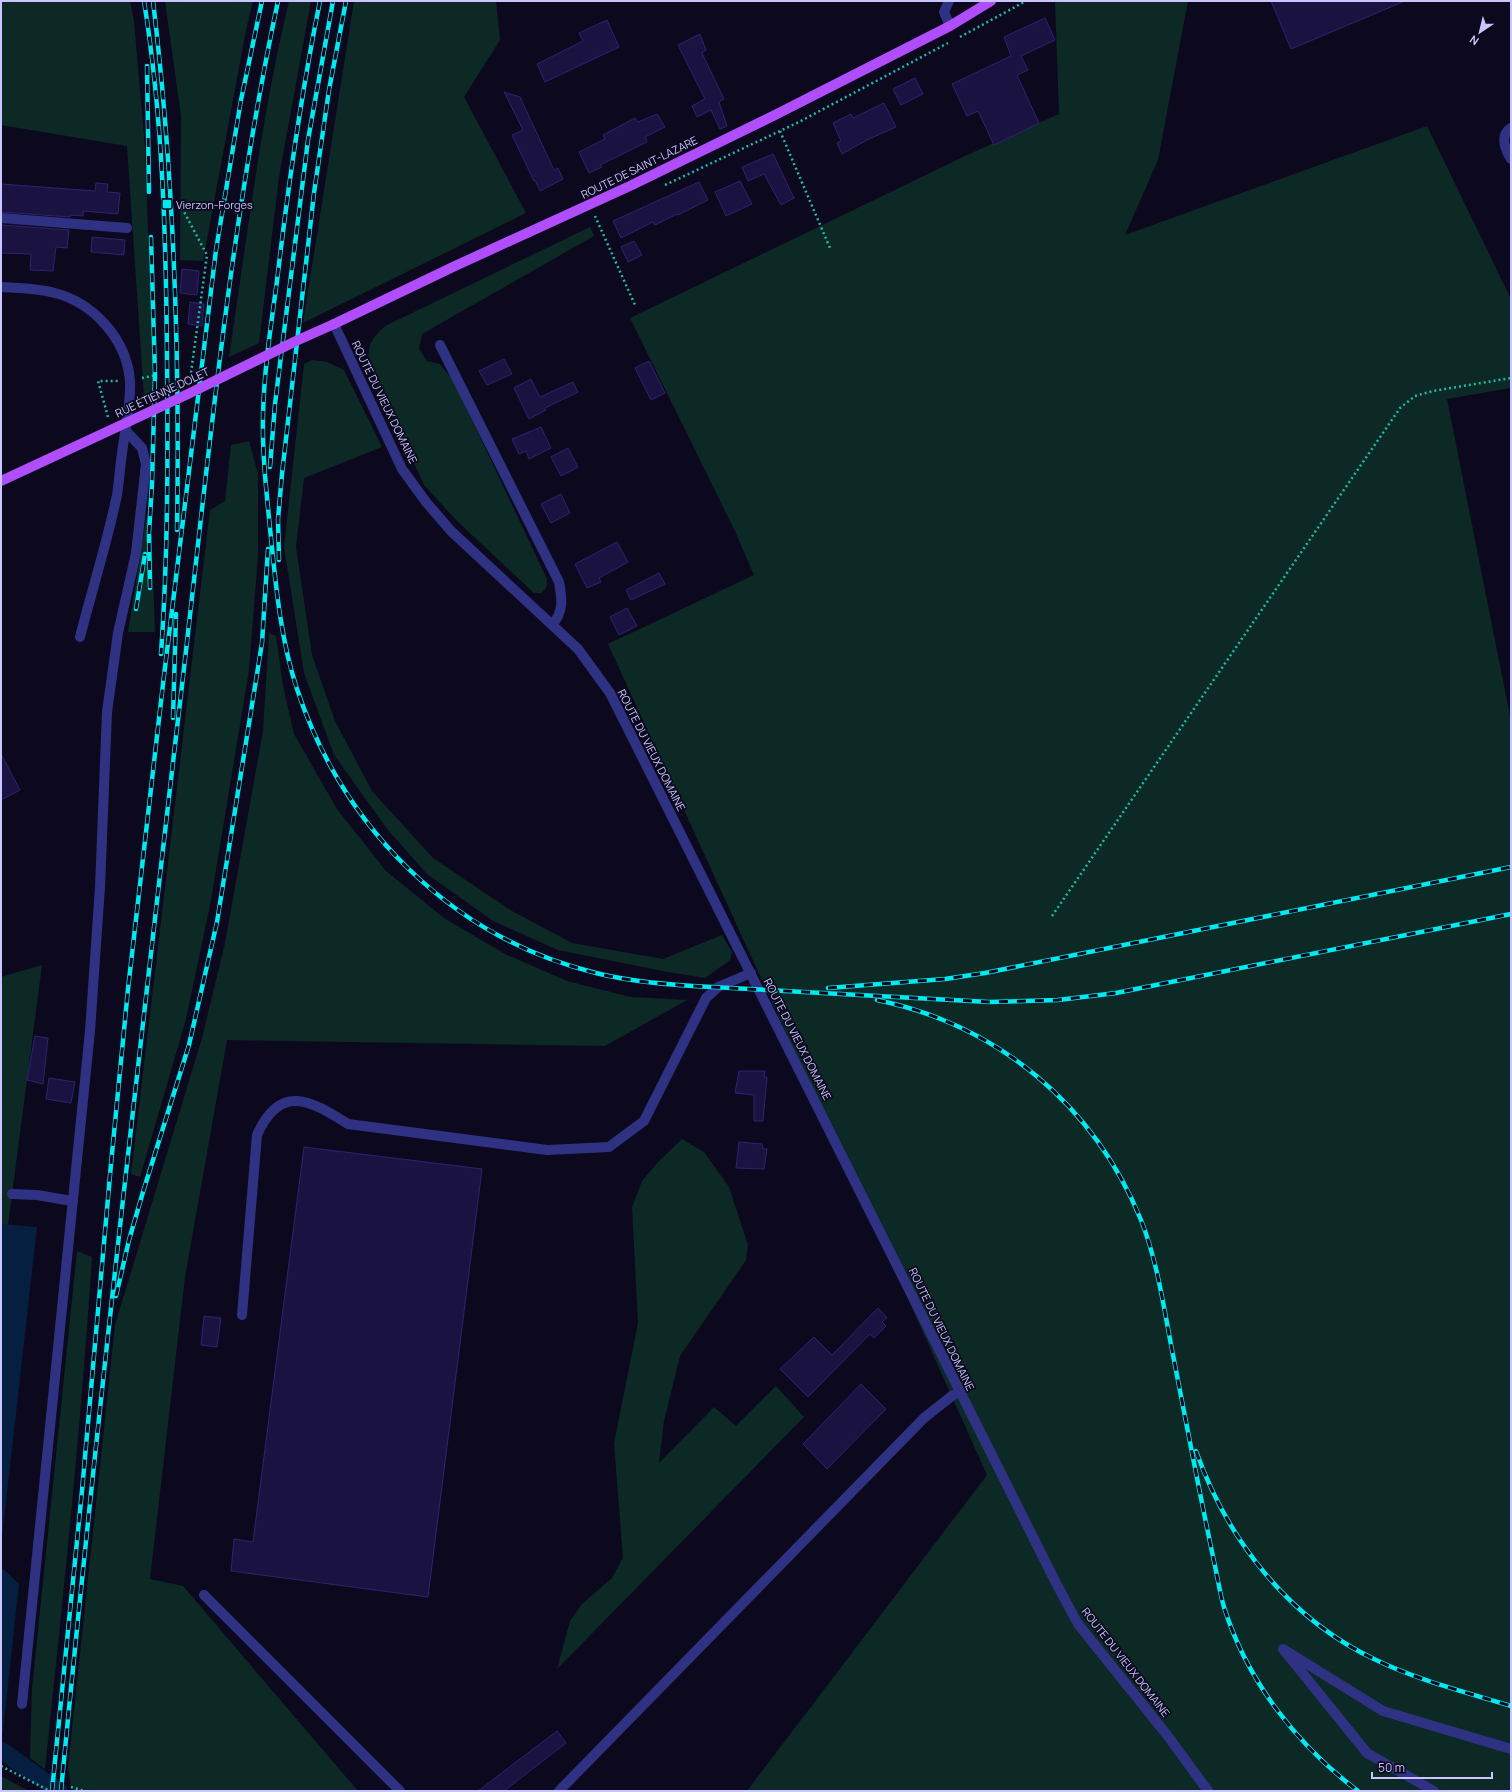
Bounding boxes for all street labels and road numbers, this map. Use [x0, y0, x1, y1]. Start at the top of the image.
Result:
street label: ROUTE DE SAINT-LAZARE [578, 132, 700, 202]
street label: ROUTE DU VIEUX DOMAINE [349, 338, 421, 466]
street label: RUE ÉTIENNE DOLET [113, 363, 212, 420]
street label: ROUTE DU VIEUX DOMAINE [615, 686, 689, 814]
street label: ROUTE DU VIEUX DOMAINE [761, 975, 835, 1103]
street label: ROUTE DU VIEUX DOMAINE [906, 1265, 978, 1393]
street label: ROUTE DU VIEUX DOMAINE [1079, 1604, 1173, 1720]

